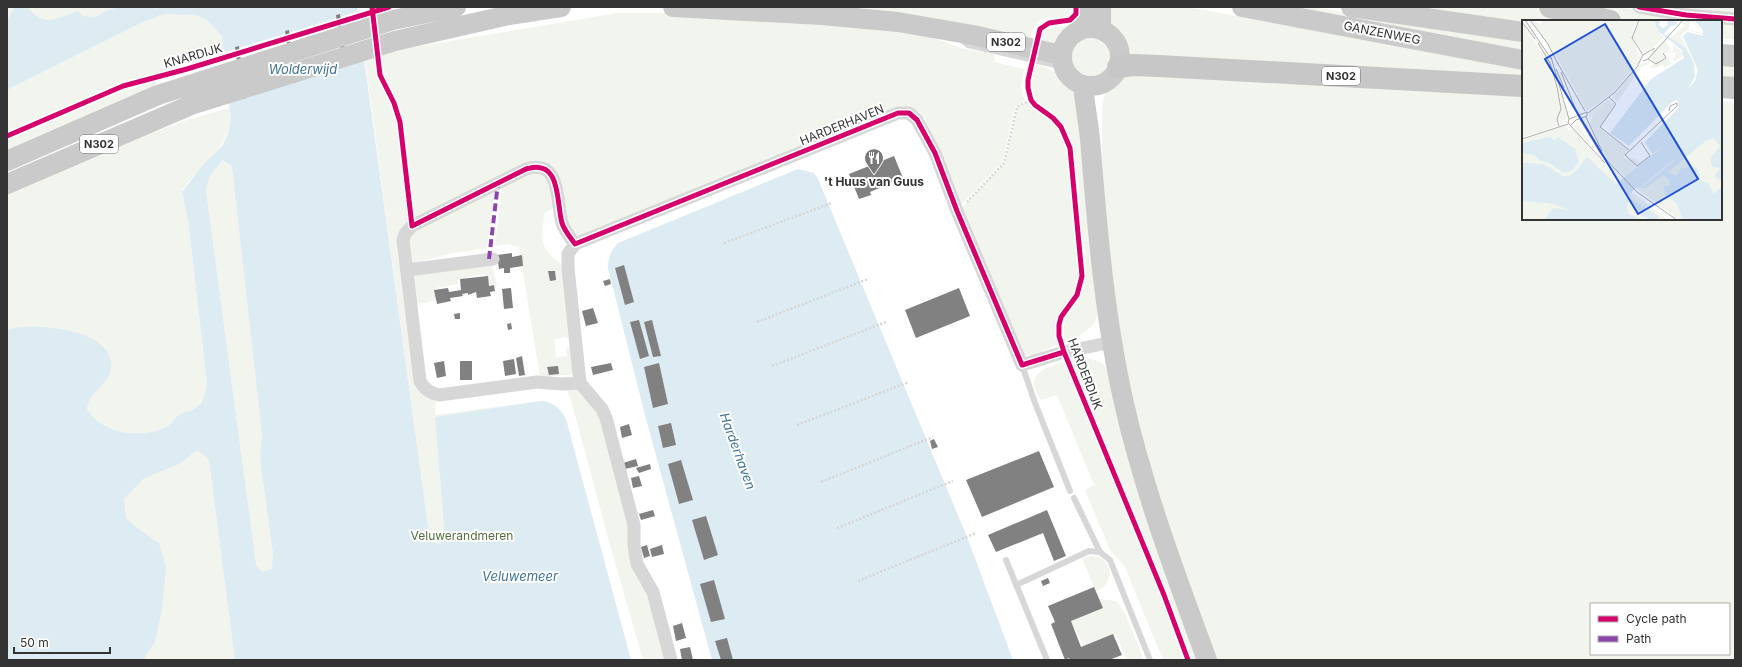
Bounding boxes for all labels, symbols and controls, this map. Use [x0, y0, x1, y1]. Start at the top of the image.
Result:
street label: GANZENWEG [1342, 18, 1422, 47]
inset map [1522, 20, 1722, 220]
road number: N302 [987, 33, 1025, 51]
street label: KNARDIJK [162, 40, 224, 71]
water label: Wolderwijd [269, 61, 337, 77]
road number: N302 [1322, 67, 1360, 85]
street label: HARDERHAVEN [798, 101, 886, 148]
road number: N302 [80, 135, 118, 153]
restaurant icon: 't Huus van Guus [863, 147, 885, 175]
place label: 't Huus van Guus [824, 174, 924, 189]
street label: HARDERDIJK [1065, 336, 1106, 412]
water label: Harderhaven [717, 410, 759, 492]
park label: Veluwerandmeren [411, 528, 513, 543]
water label: Veluwemeer [482, 568, 559, 584]
legend [1590, 603, 1730, 655]
text: Cycle path [1626, 611, 1687, 626]
scale bar [14, 629, 110, 655]
text: Path [1626, 631, 1651, 646]
text: 50 m [20, 635, 49, 650]

